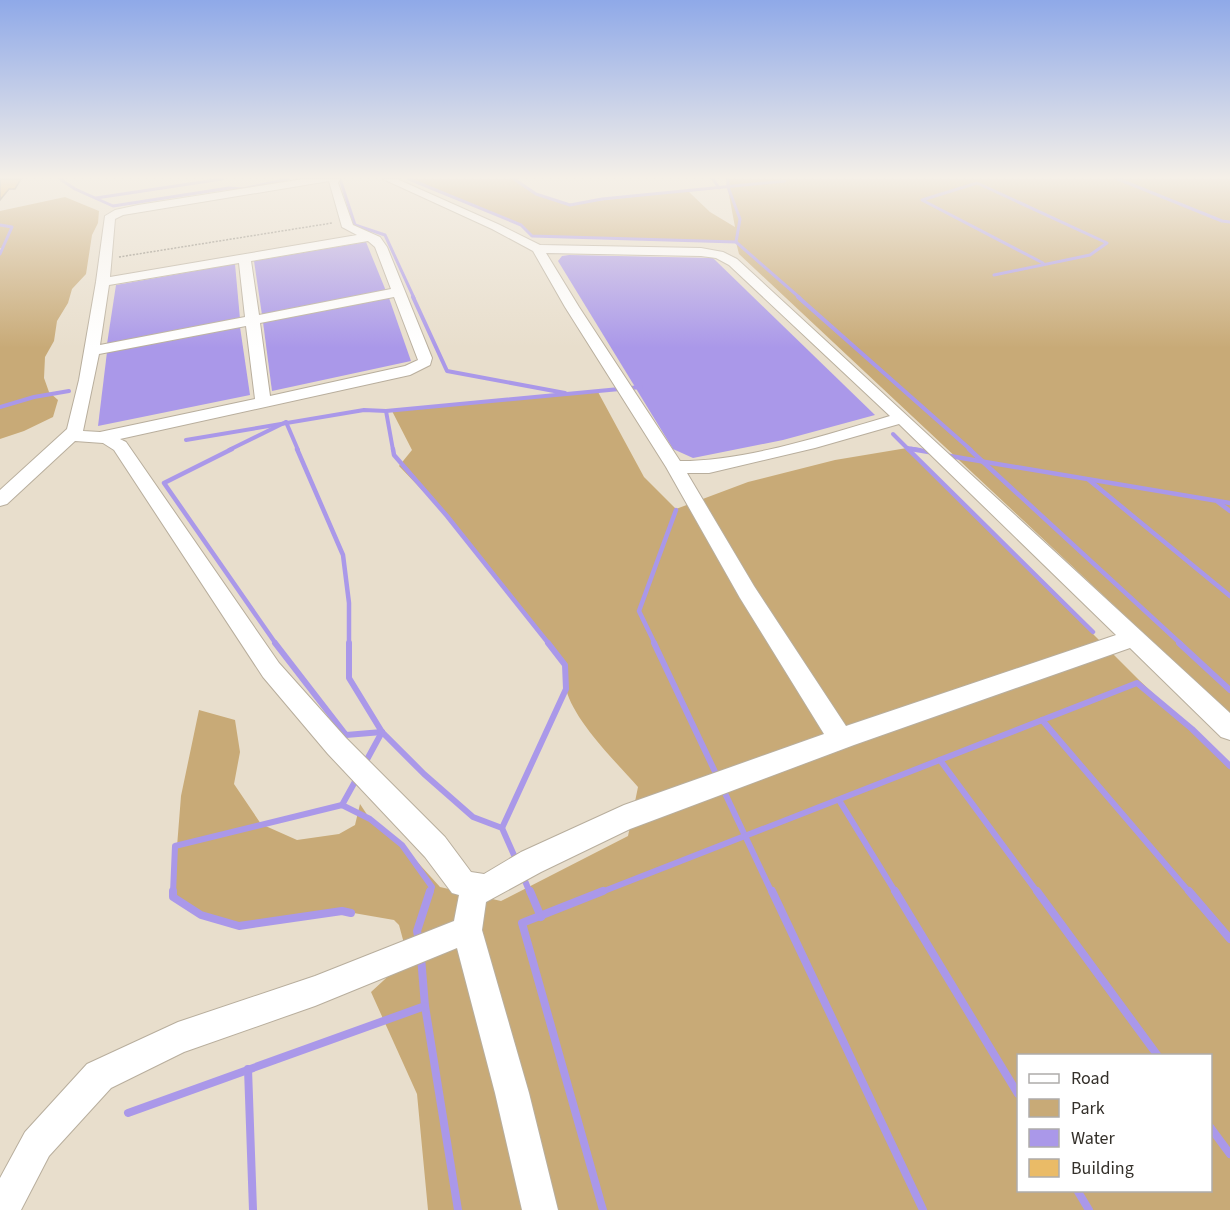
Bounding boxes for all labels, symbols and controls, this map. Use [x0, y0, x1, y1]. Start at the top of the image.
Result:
legend [1017, 1054, 1212, 1192]
text: Road [1071, 1066, 1110, 1091]
text: Park [1071, 1096, 1105, 1121]
text: Water [1071, 1126, 1115, 1151]
text: Building [1071, 1156, 1134, 1181]

